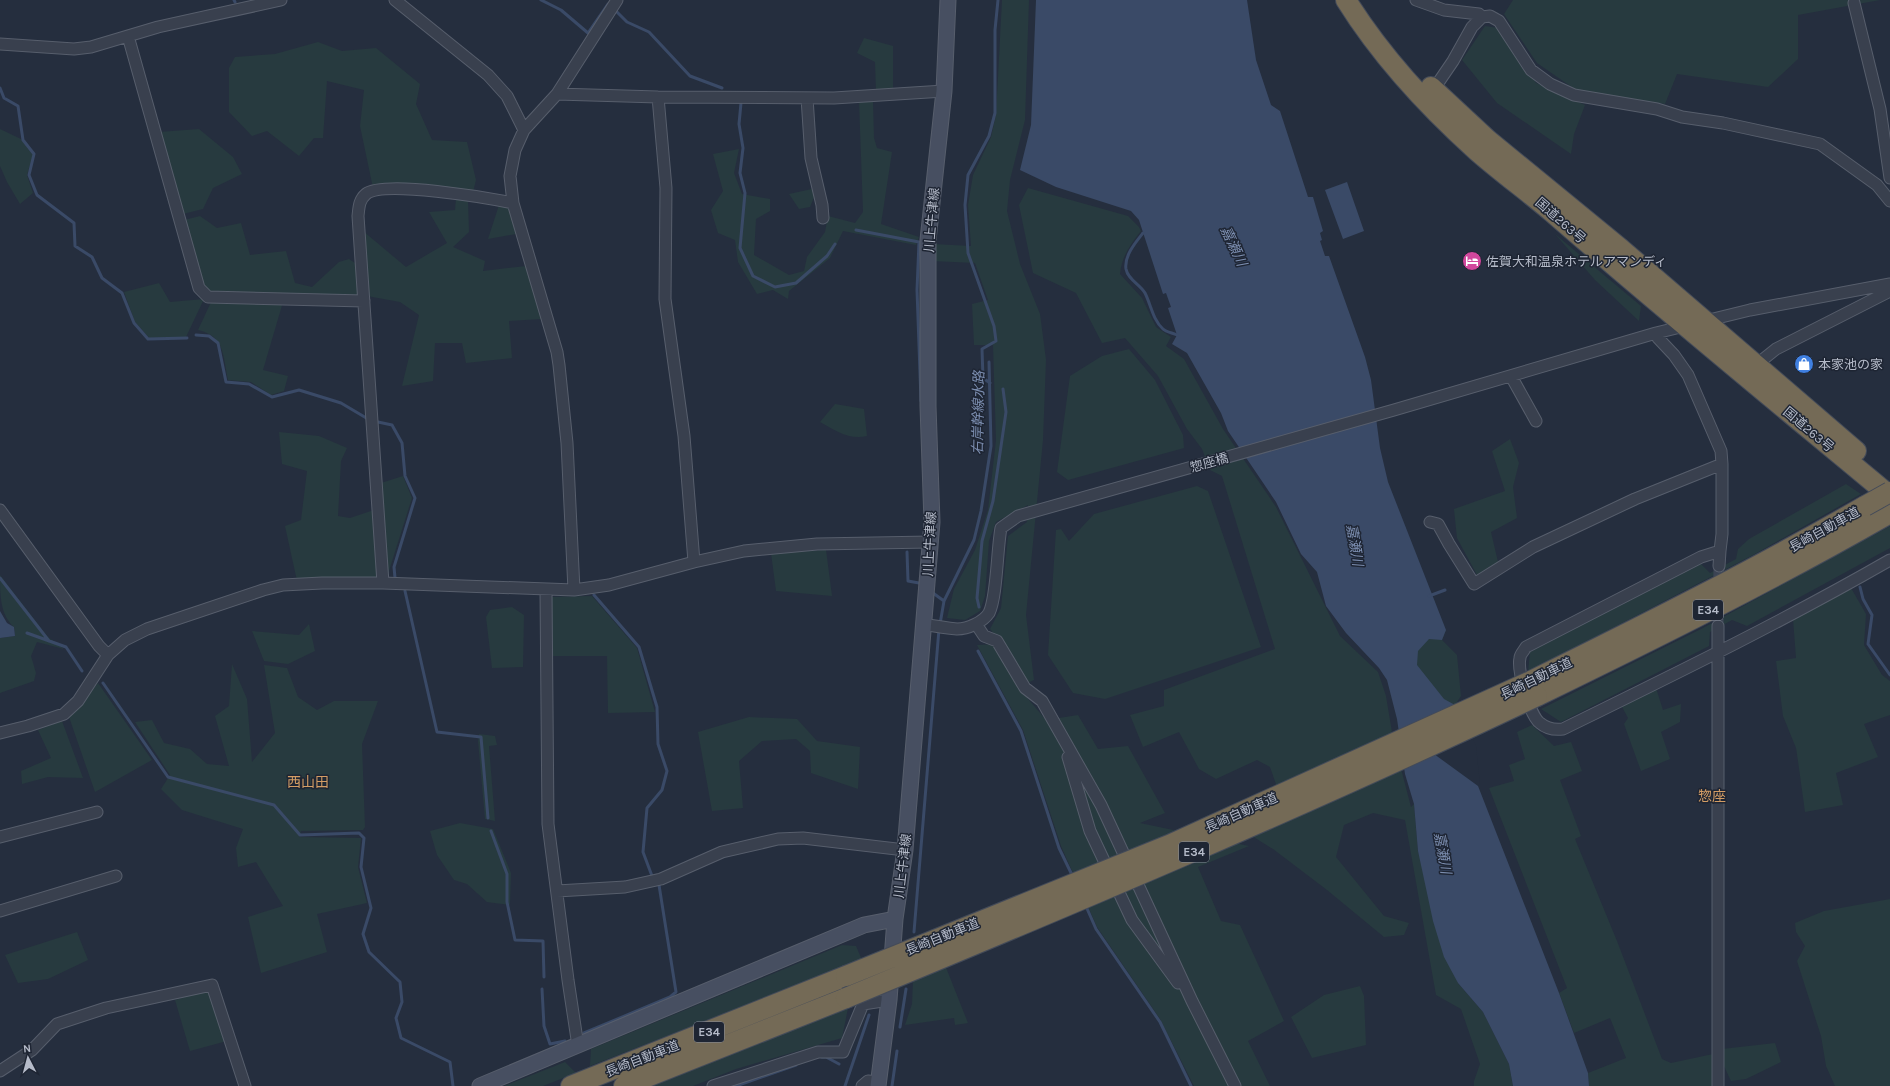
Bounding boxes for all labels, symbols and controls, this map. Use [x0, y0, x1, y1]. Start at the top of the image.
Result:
street label: 川上牛津線 [921, 187, 942, 253]
street label: 国道263号 [1532, 194, 1589, 246]
water label: 嘉瀬川 [1217, 224, 1251, 271]
hotel icon: 佐賀大和温泉ホテルアマンディ [1461, 250, 1483, 272]
place label: 佐賀大和温泉ホテルアマンディ [1486, 254, 1667, 269]
shop icon: 本家池の家 [1793, 353, 1815, 375]
place label: 本家池の家 [1818, 357, 1883, 372]
water label: 右岸幹線水路 [969, 370, 988, 455]
street label: 国道263号 [1780, 404, 1837, 455]
street label: 惣座橋 [1188, 450, 1230, 475]
street label: 長崎自動車道 [1786, 504, 1862, 555]
street label: 川上牛津線 [920, 511, 939, 577]
water label: 嘉瀬川 [1343, 523, 1366, 569]
road number: E34 [1693, 600, 1723, 620]
street label: 長崎自動車道 [1498, 655, 1575, 702]
district label: 西山田 [287, 774, 329, 791]
district label: 惣座 [1698, 788, 1726, 805]
street label: 長崎自動車道 [1203, 790, 1280, 835]
water label: 嘉瀬川 [1430, 831, 1455, 877]
street label: 川上牛津線 [891, 833, 914, 899]
road number: E34 [1179, 842, 1209, 862]
street label: 長崎自動車道 [903, 915, 981, 958]
road number: E34 [694, 1022, 724, 1042]
street label: 長崎自動車道 [603, 1037, 681, 1079]
north arrow [8, 1038, 48, 1078]
text: N [22, 1042, 32, 1055]

